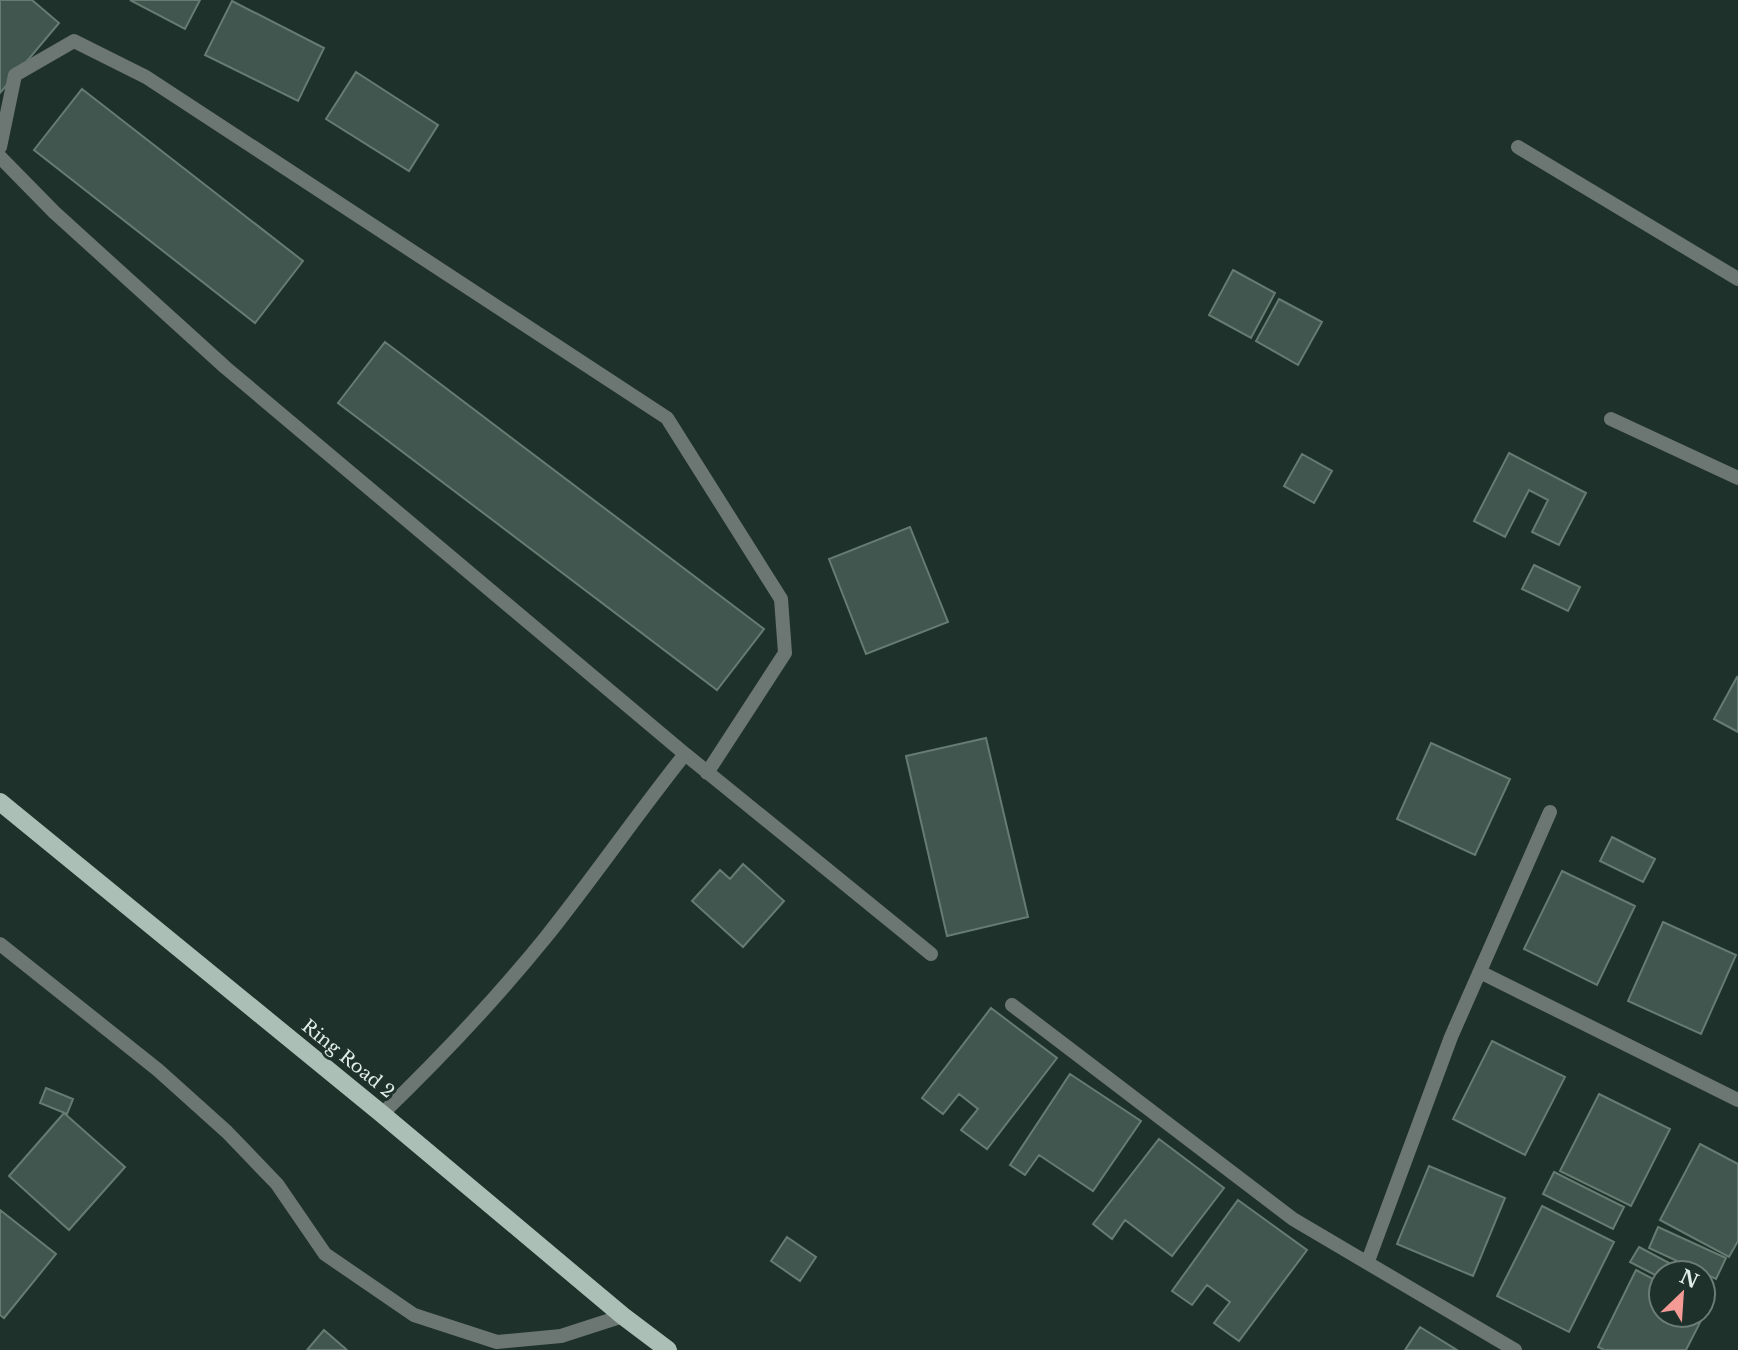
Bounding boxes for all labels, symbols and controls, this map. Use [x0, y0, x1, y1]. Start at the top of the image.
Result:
street label: Ring Road 2 [297, 1015, 399, 1103]
north arrow [1647, 1259, 1717, 1329]
text: N [1676, 1265, 1702, 1293]

